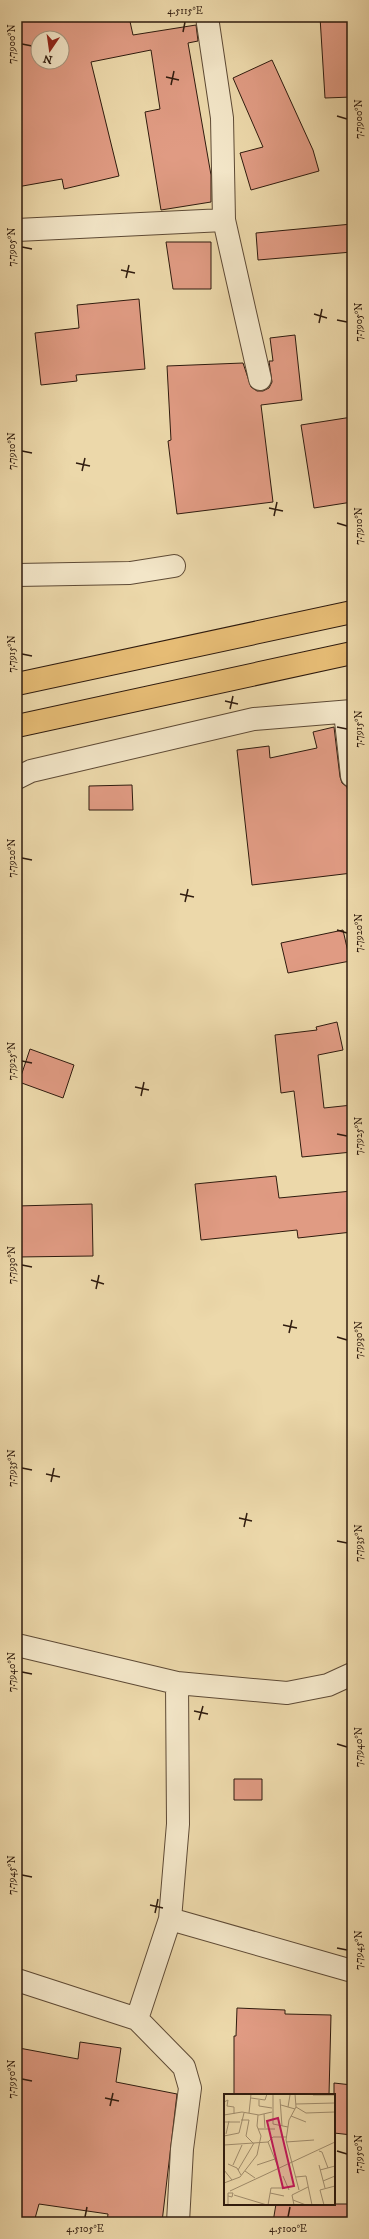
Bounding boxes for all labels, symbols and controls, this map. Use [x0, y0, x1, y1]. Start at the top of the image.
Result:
text: 4.5115°E [167, 5, 203, 17]
text: 7.7900°N [6, 24, 18, 64]
north arrow [30, 30, 70, 70]
text: N [42, 51, 54, 67]
text: 7.7900°N [353, 99, 365, 139]
text: 7.7905°N [6, 228, 18, 267]
text: 7.7905°N [353, 303, 365, 342]
text: 7.7910°N [6, 432, 18, 470]
text: 7.7910°N [353, 507, 365, 545]
text: 7.7915°N [6, 635, 18, 673]
text: 7.7915°N [353, 710, 365, 748]
text: 7.7920°N [6, 839, 18, 877]
text: 7.7920°N [353, 914, 365, 952]
text: 7.7925°N [6, 1042, 18, 1080]
text: 7.7925°N [353, 1117, 365, 1155]
text: 7.7930°N [6, 1246, 18, 1284]
text: 7.7930°N [353, 1321, 365, 1359]
text: 7.7935°N [6, 1449, 18, 1487]
text: 7.7935°N [353, 1524, 365, 1562]
text: 7.7940°N [6, 1652, 18, 1692]
text: 7.7940°N [353, 1727, 365, 1767]
text: 7.7945°N [6, 1855, 18, 1895]
text: 7.7945°N [353, 1930, 365, 1970]
text: 7.7950°N [6, 2060, 18, 2099]
inset map [224, 2094, 335, 2205]
text: 7.7950°N [353, 2135, 365, 2174]
text: 4.5105°E [66, 2223, 104, 2235]
text: 4.5100°E [269, 2223, 307, 2235]

